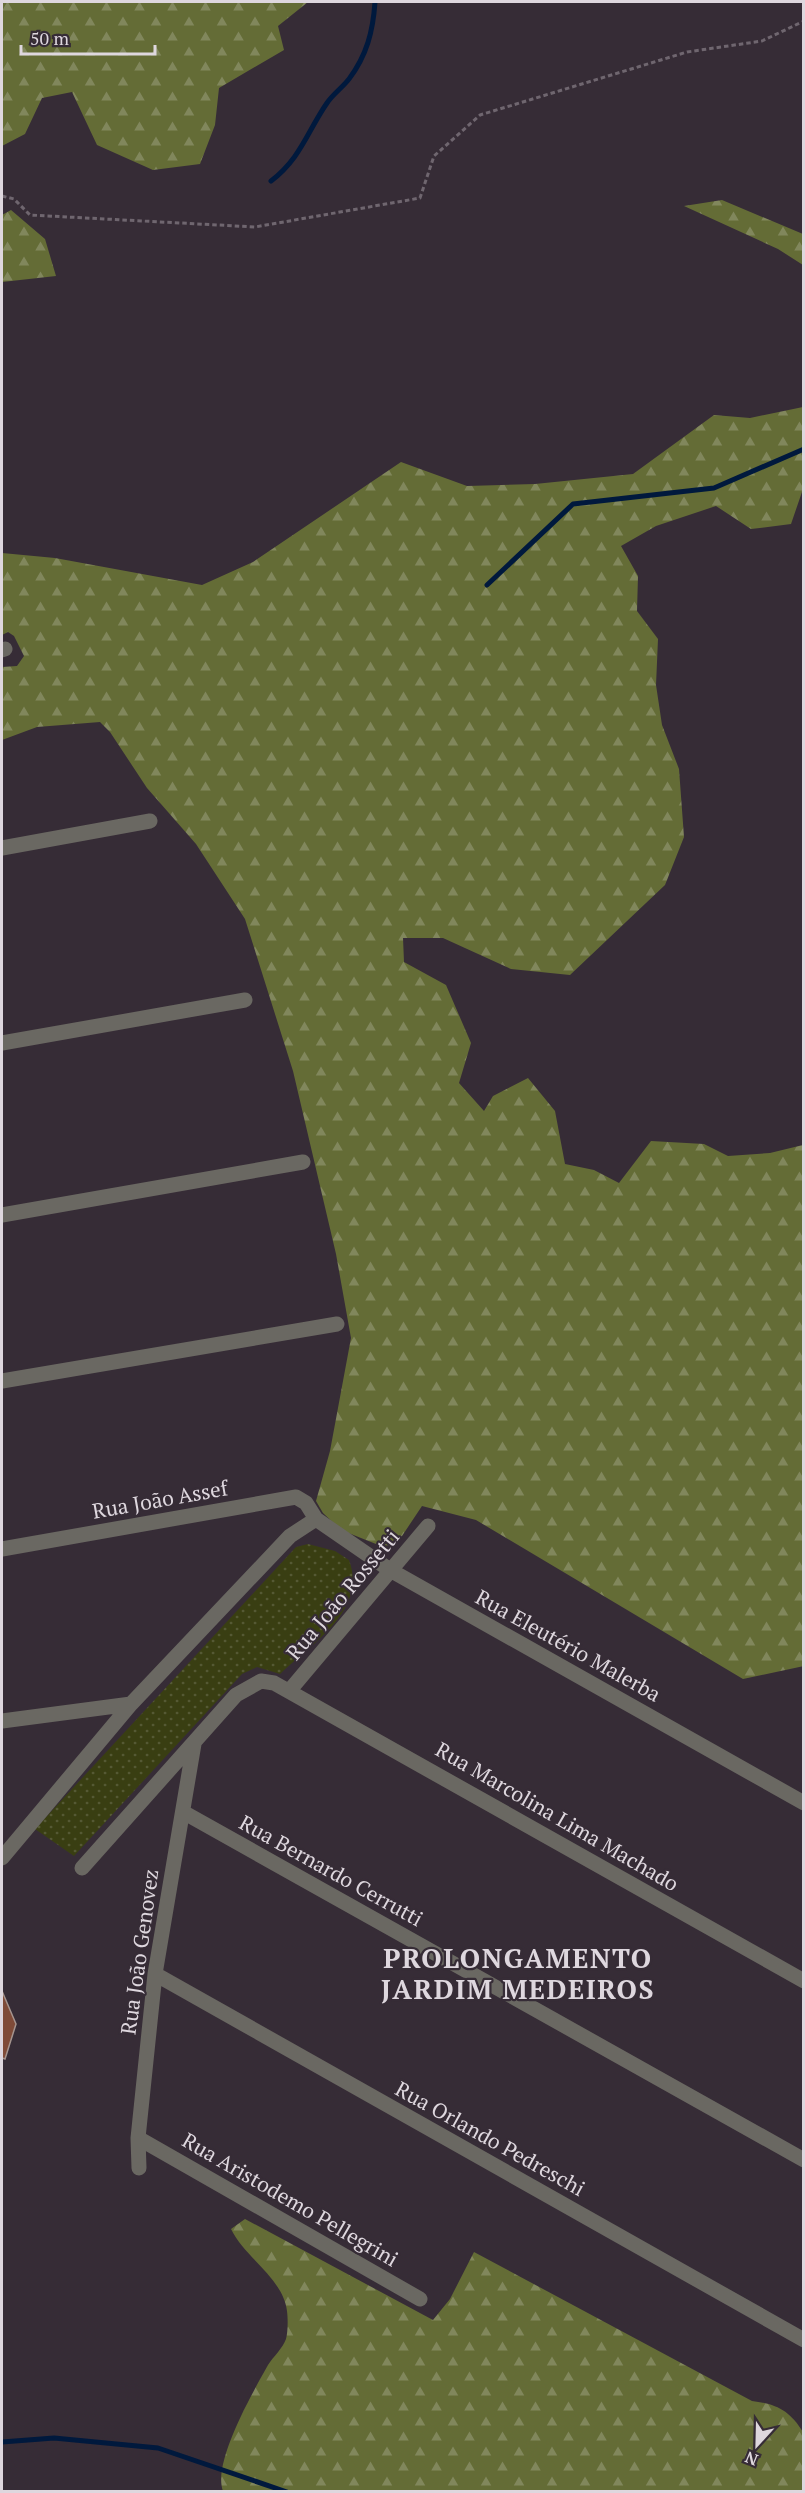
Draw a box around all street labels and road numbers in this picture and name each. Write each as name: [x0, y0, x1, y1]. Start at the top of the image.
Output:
street label: Rua João Assef: [90, 1473, 232, 1525]
street label: Rua João Rossetti: [279, 1523, 405, 1666]
street label: Rua Eleutério Malerba: [471, 1583, 666, 1708]
street label: Rua Marcolina Lima Machado: [431, 1735, 684, 1897]
street label: Rua Bernardo Cerrutti: [235, 1808, 428, 1932]
street label: Rua João Genovez: [114, 1867, 164, 2036]
street label: Rua Orlando Pedreschi: [391, 2074, 590, 2202]
street label: Rua Aristodemo Pellegrini: [177, 2126, 404, 2272]

